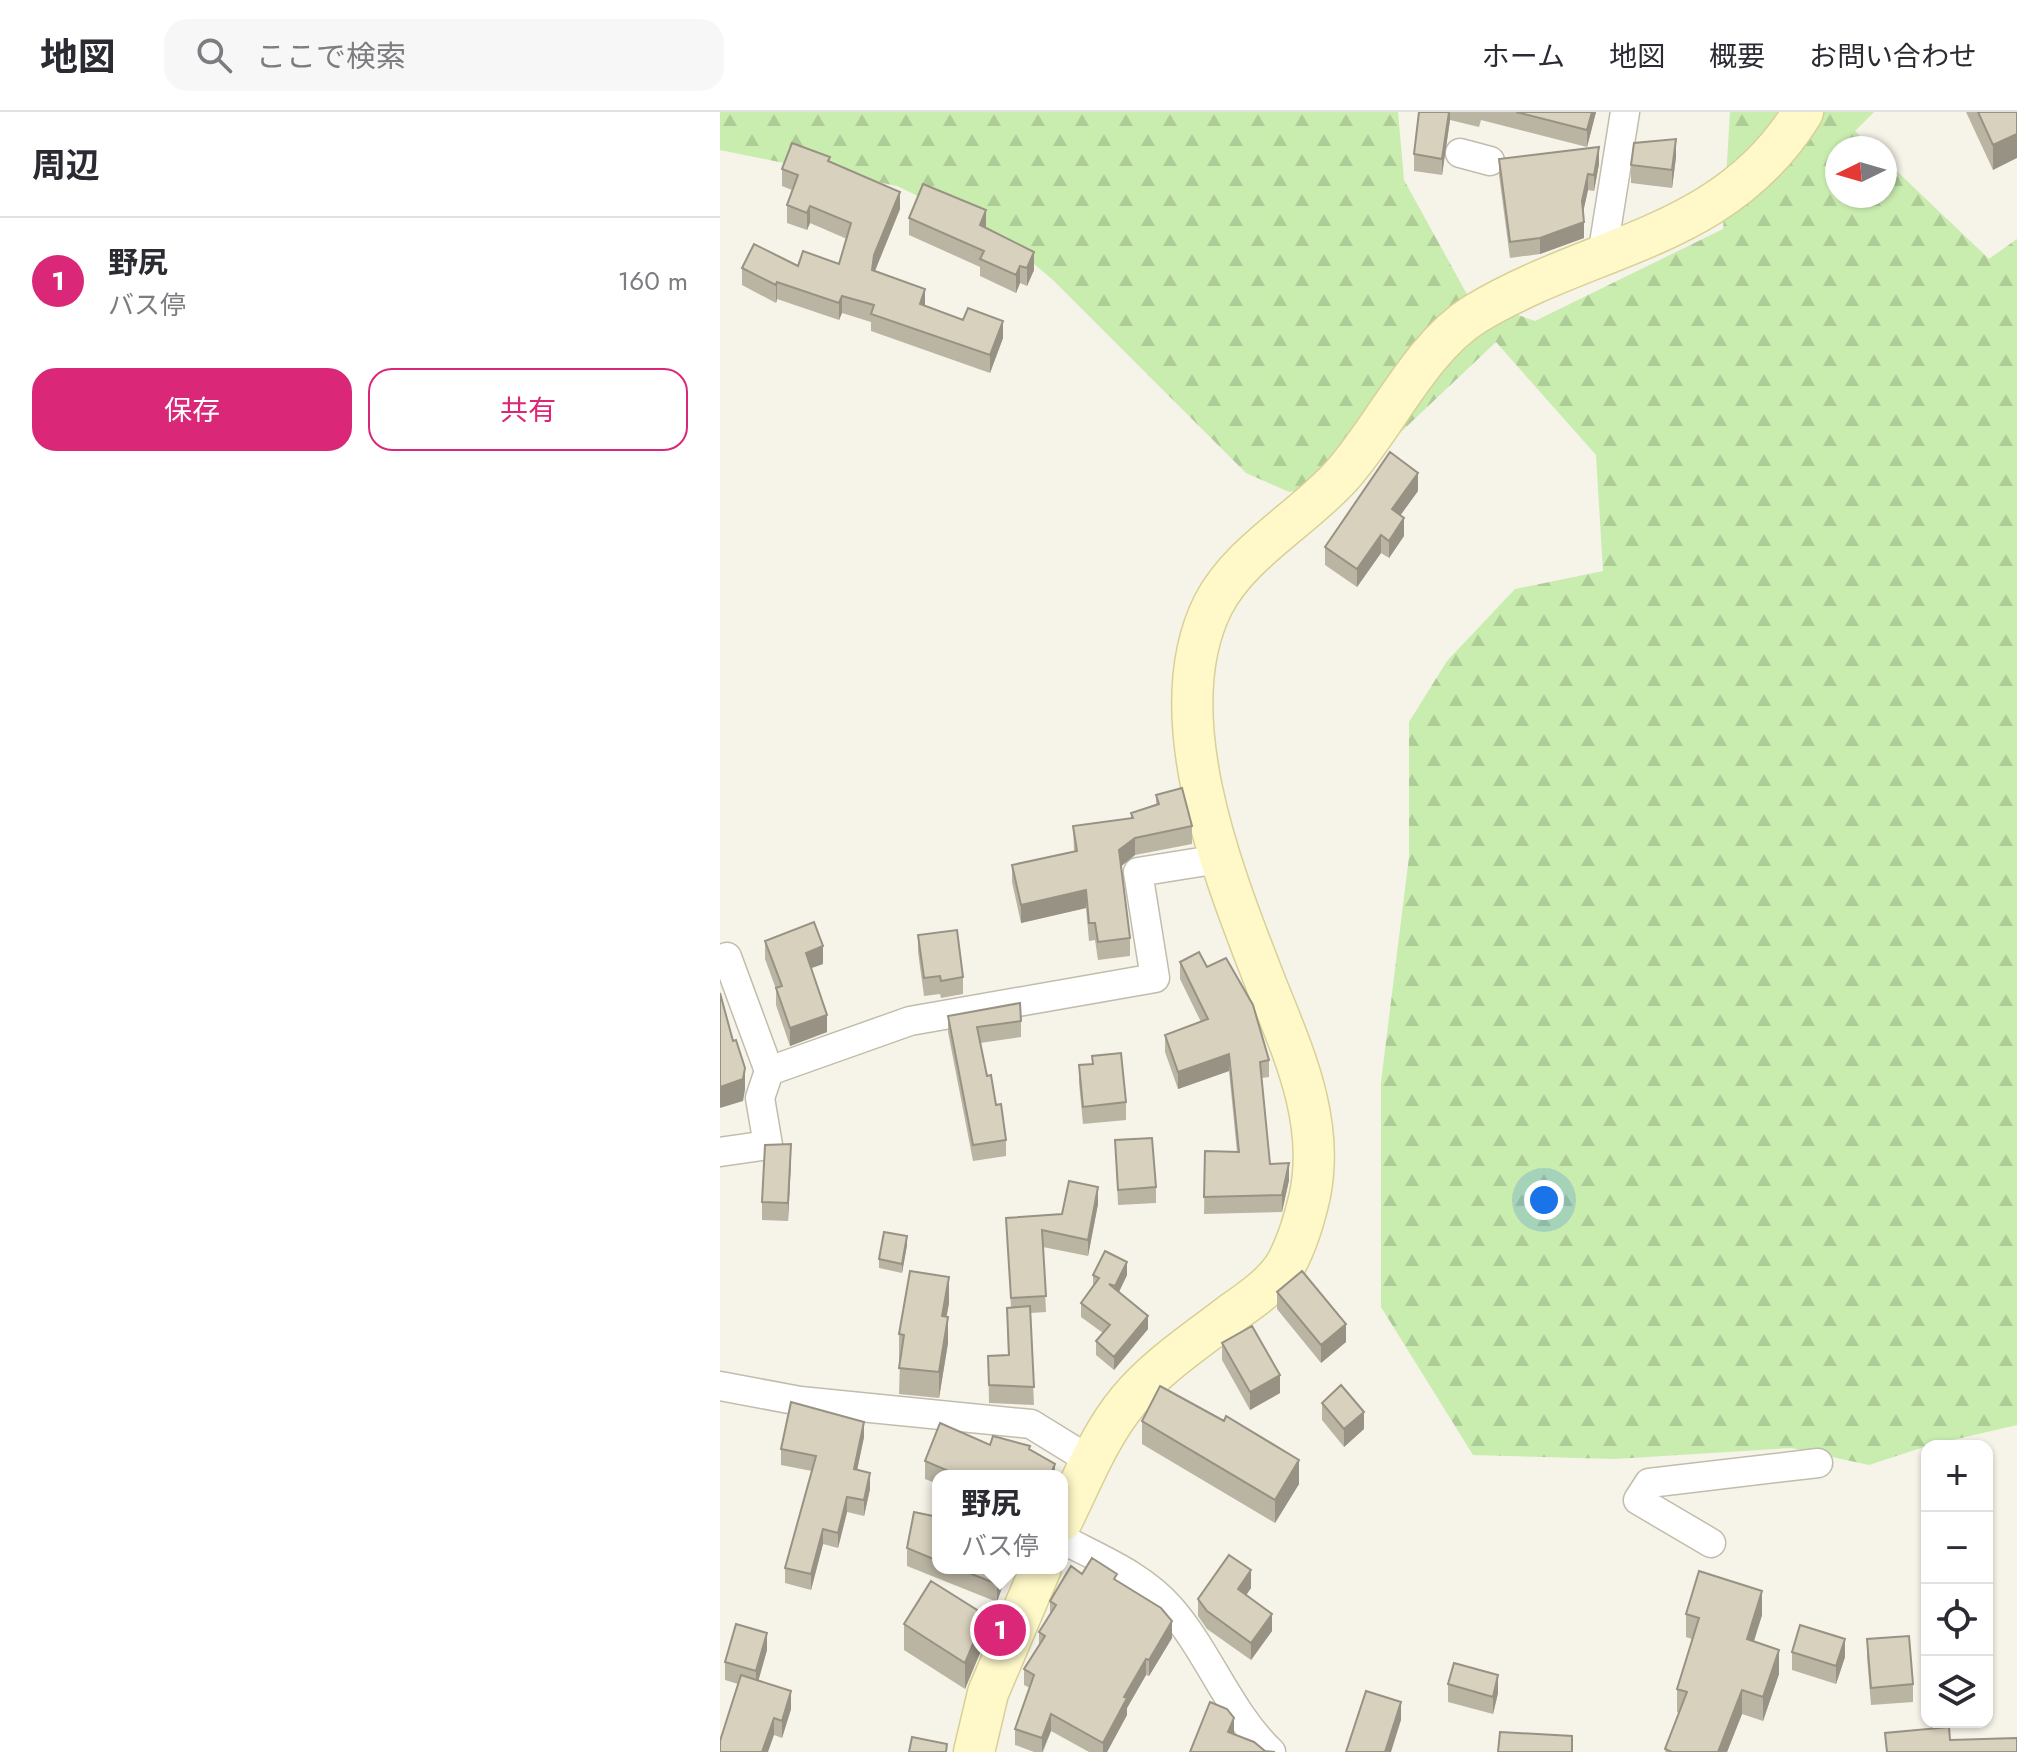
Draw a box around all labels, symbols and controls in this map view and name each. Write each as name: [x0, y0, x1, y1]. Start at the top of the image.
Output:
search box: [164, 19, 724, 91]
text: 地図: [40, 29, 116, 84]
icon: search: [192, 33, 236, 77]
text: ここで検索: [256, 35, 406, 78]
text: ホーム: [1482, 36, 1565, 77]
text: 地図: [1609, 36, 1665, 77]
text: 概要: [1709, 36, 1765, 77]
text: お問い合わせ: [1809, 36, 1977, 77]
north arrow: [1825, 136, 1897, 208]
text: 周辺: [32, 141, 100, 190]
text: 野尻: [108, 241, 168, 284]
text: 1: [51, 262, 65, 300]
text: 160 m: [618, 262, 688, 300]
text: バス停: [108, 286, 186, 324]
button: 保存: [32, 368, 352, 451]
button: 共有: [368, 368, 688, 451]
your location: [1524, 1180, 1564, 1220]
map controls: [1921, 1440, 1993, 1728]
button: +: [1921, 1440, 1993, 1512]
popup: [932, 1470, 1068, 1574]
text: 野尻: [961, 1482, 1021, 1525]
button: −: [1921, 1512, 1993, 1584]
text: バス停: [961, 1527, 1039, 1565]
button: locate: [1921, 1584, 1993, 1656]
pin: 1: [974, 1600, 1026, 1660]
button: layers: [1921, 1656, 1993, 1728]

